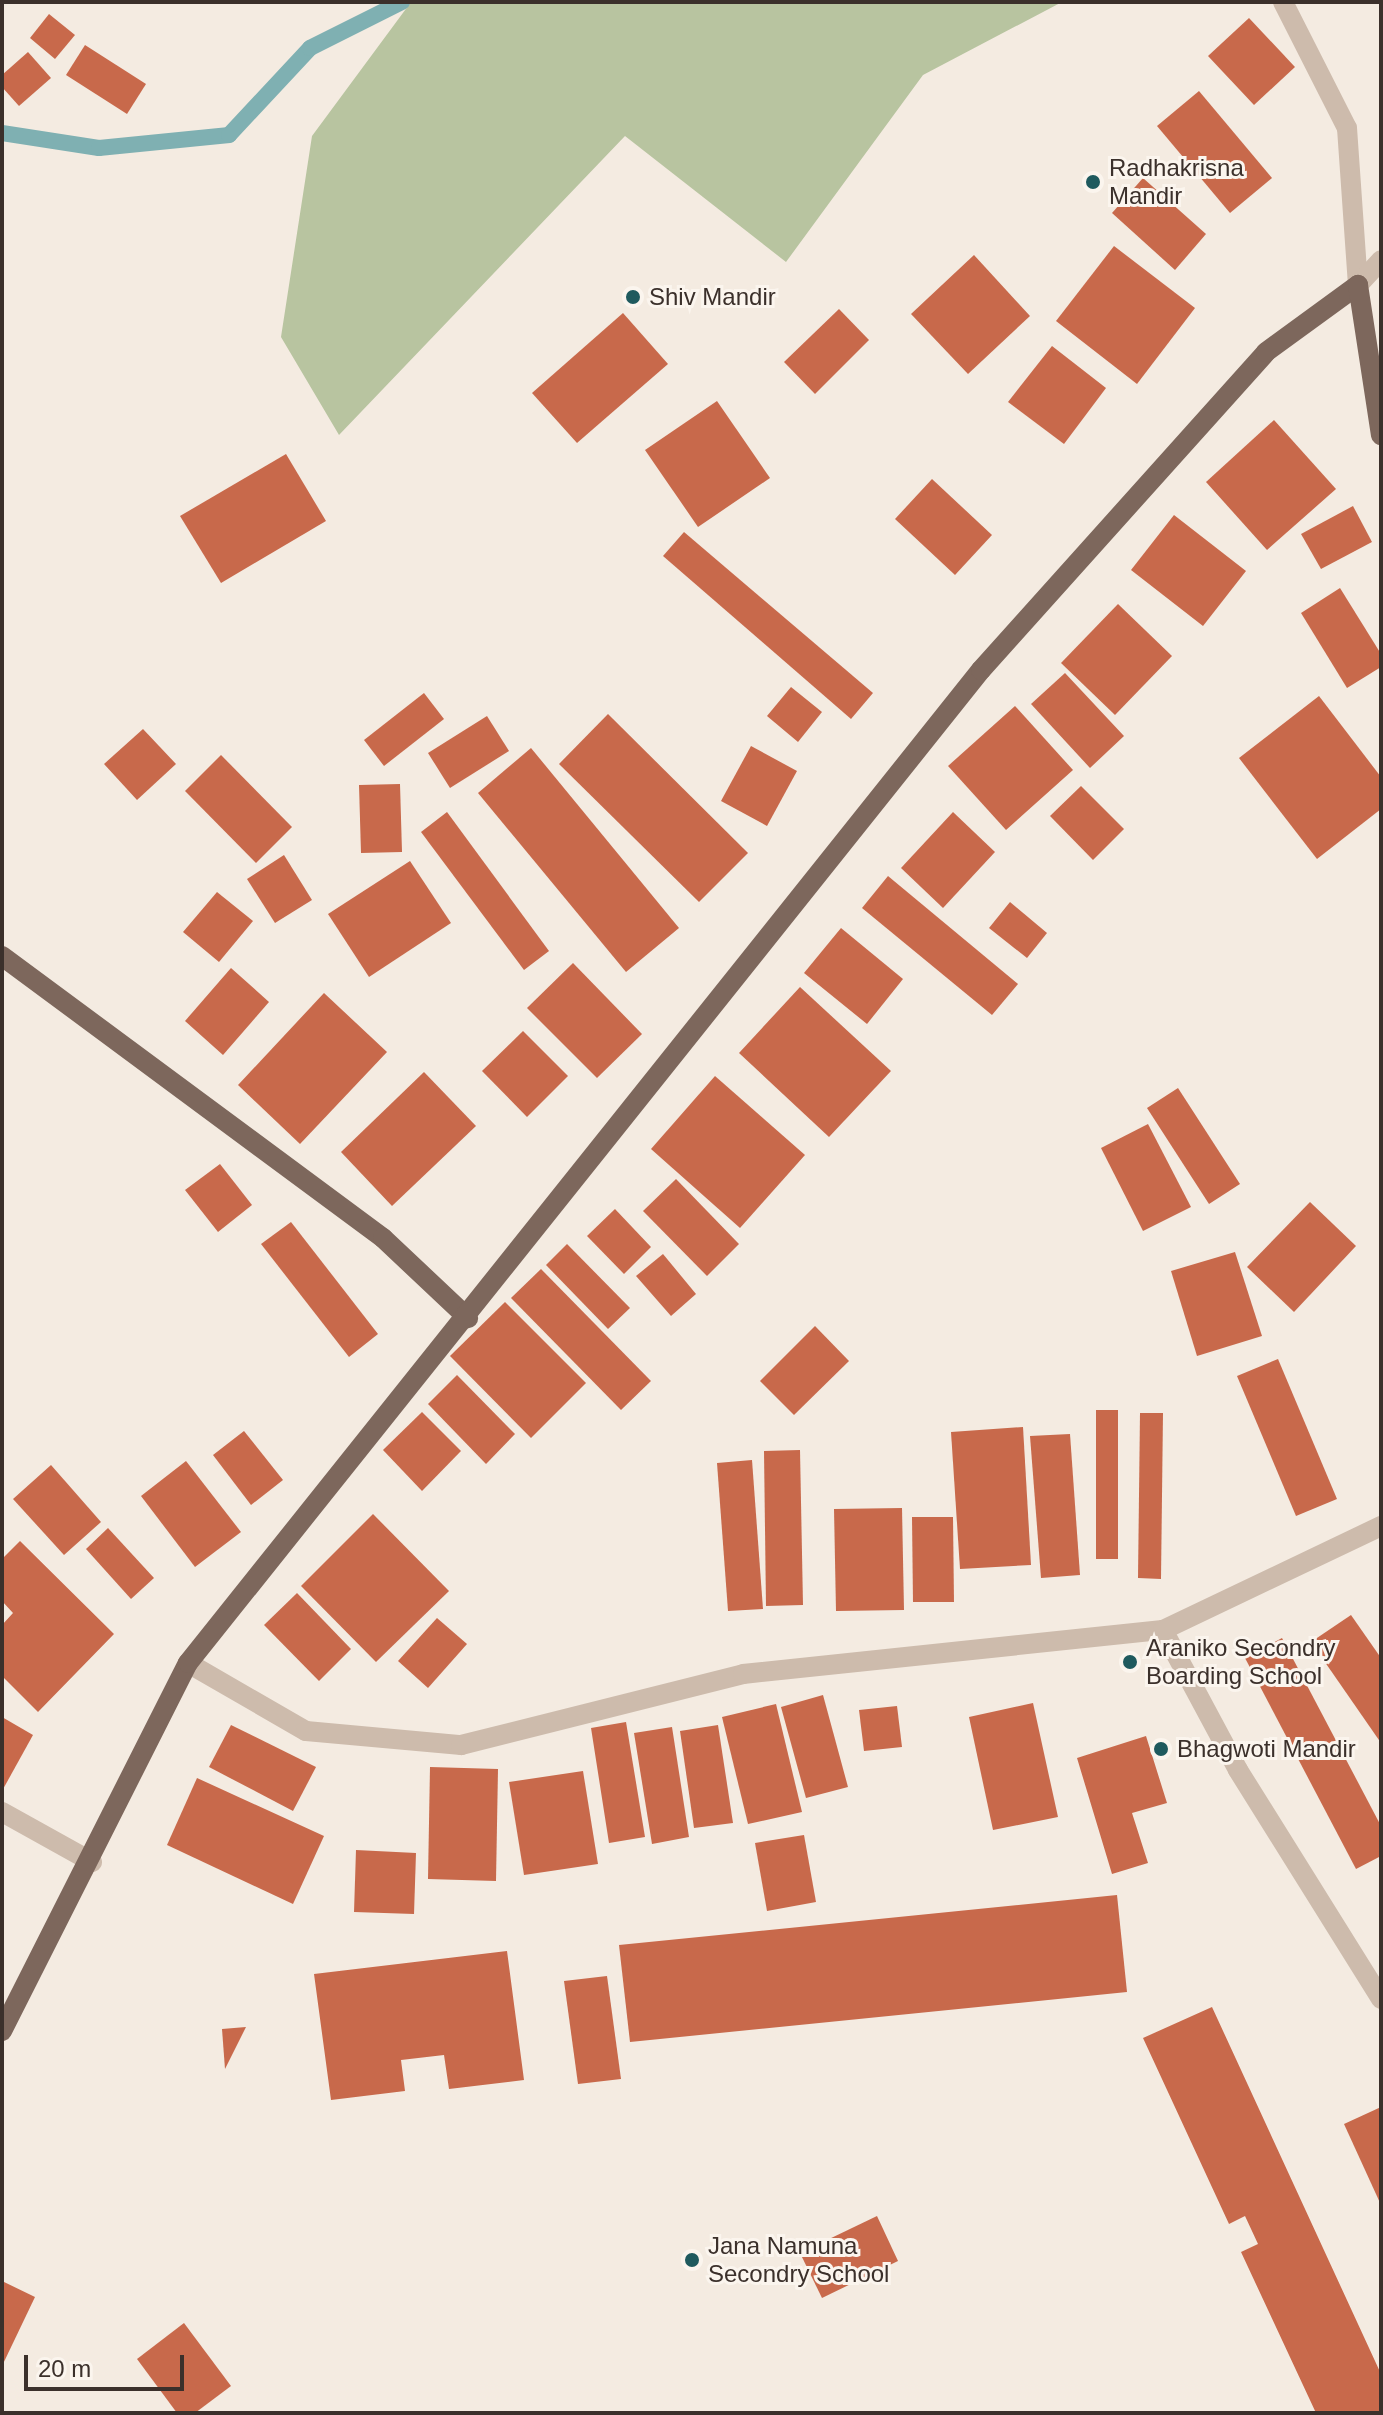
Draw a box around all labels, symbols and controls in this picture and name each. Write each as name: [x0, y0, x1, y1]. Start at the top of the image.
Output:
place label: Radhakrisna Mandir: [1109, 154, 1244, 210]
marker: Radhakrisna Mandir: [1084, 173, 1102, 191]
place label: Shiv Mandir: [649, 283, 776, 311]
marker: Shiv Mandir: [624, 288, 642, 306]
place label: Araniko Secondry Boarding School: [1146, 1634, 1335, 1690]
marker: Araniko Secondry Boarding School: [1121, 1653, 1139, 1671]
place label: Bhagwoti Mandir: [1177, 1735, 1356, 1763]
marker: Bhagwoti Mandir: [1152, 1740, 1170, 1758]
place label: Jana Namuna Secondry School: [708, 2232, 889, 2288]
marker: Jana Namuna Secondry School: [683, 2251, 701, 2269]
scale bar: [28, 2339, 188, 2389]
text: 20 m: [38, 2355, 91, 2382]

